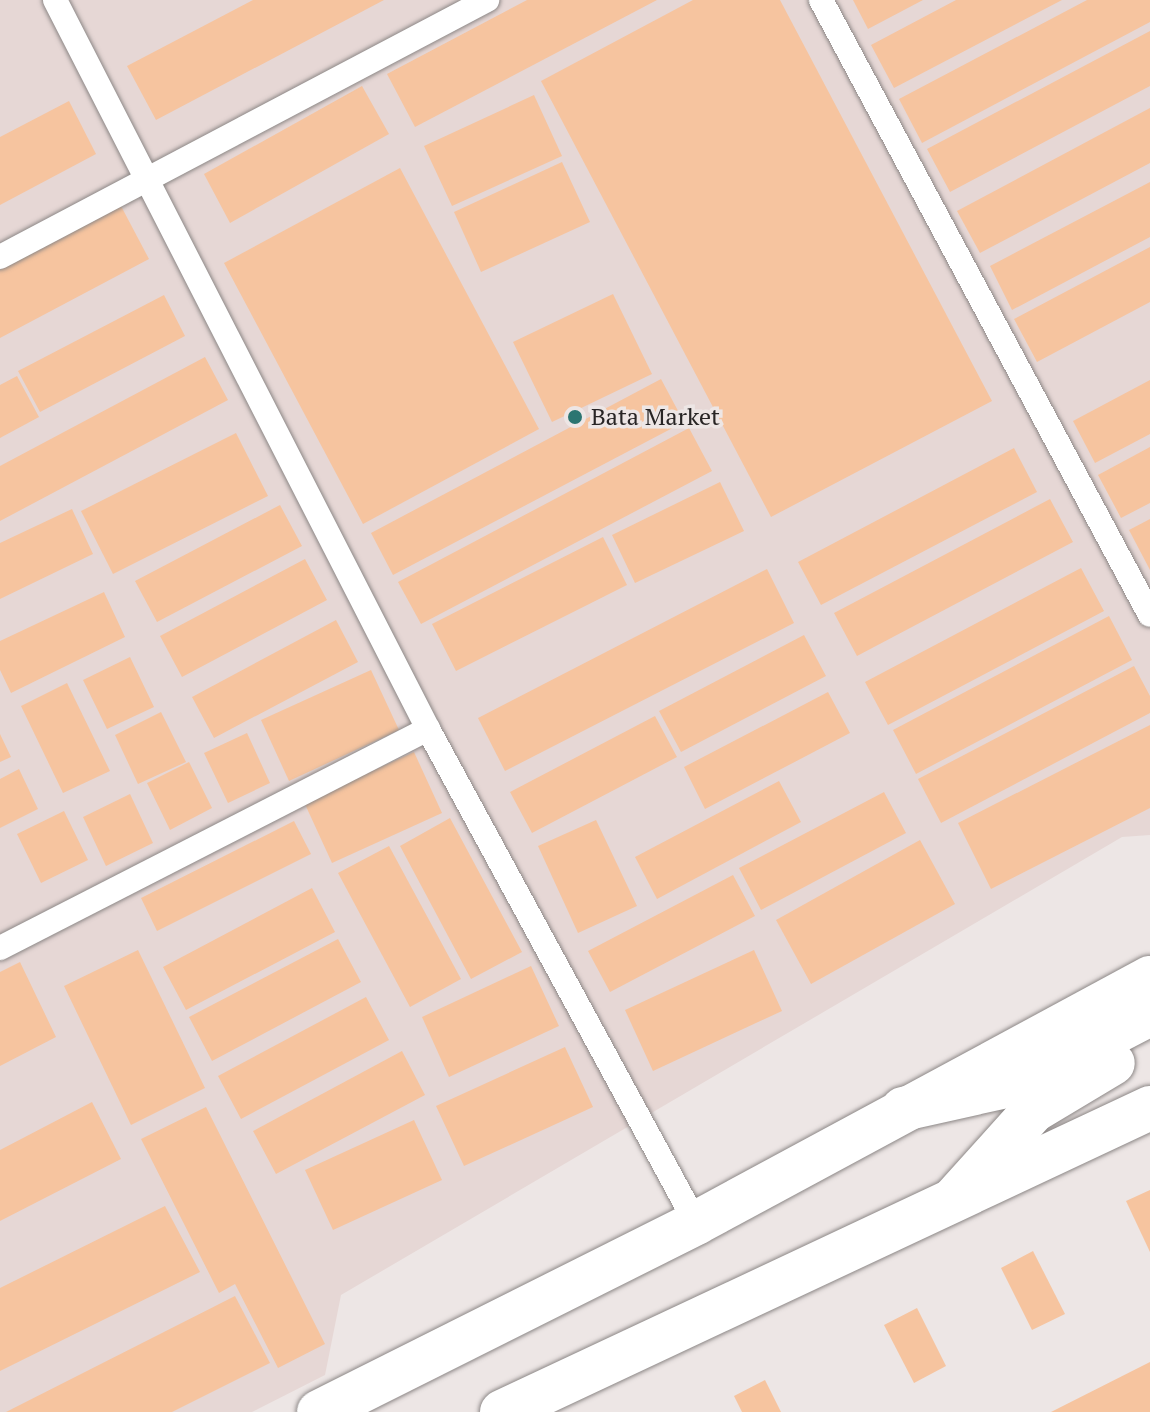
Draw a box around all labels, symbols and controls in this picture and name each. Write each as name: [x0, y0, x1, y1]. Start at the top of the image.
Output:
place label: Bata Market: [591, 403, 720, 431]
marker: Bata Market: [566, 408, 584, 426]

